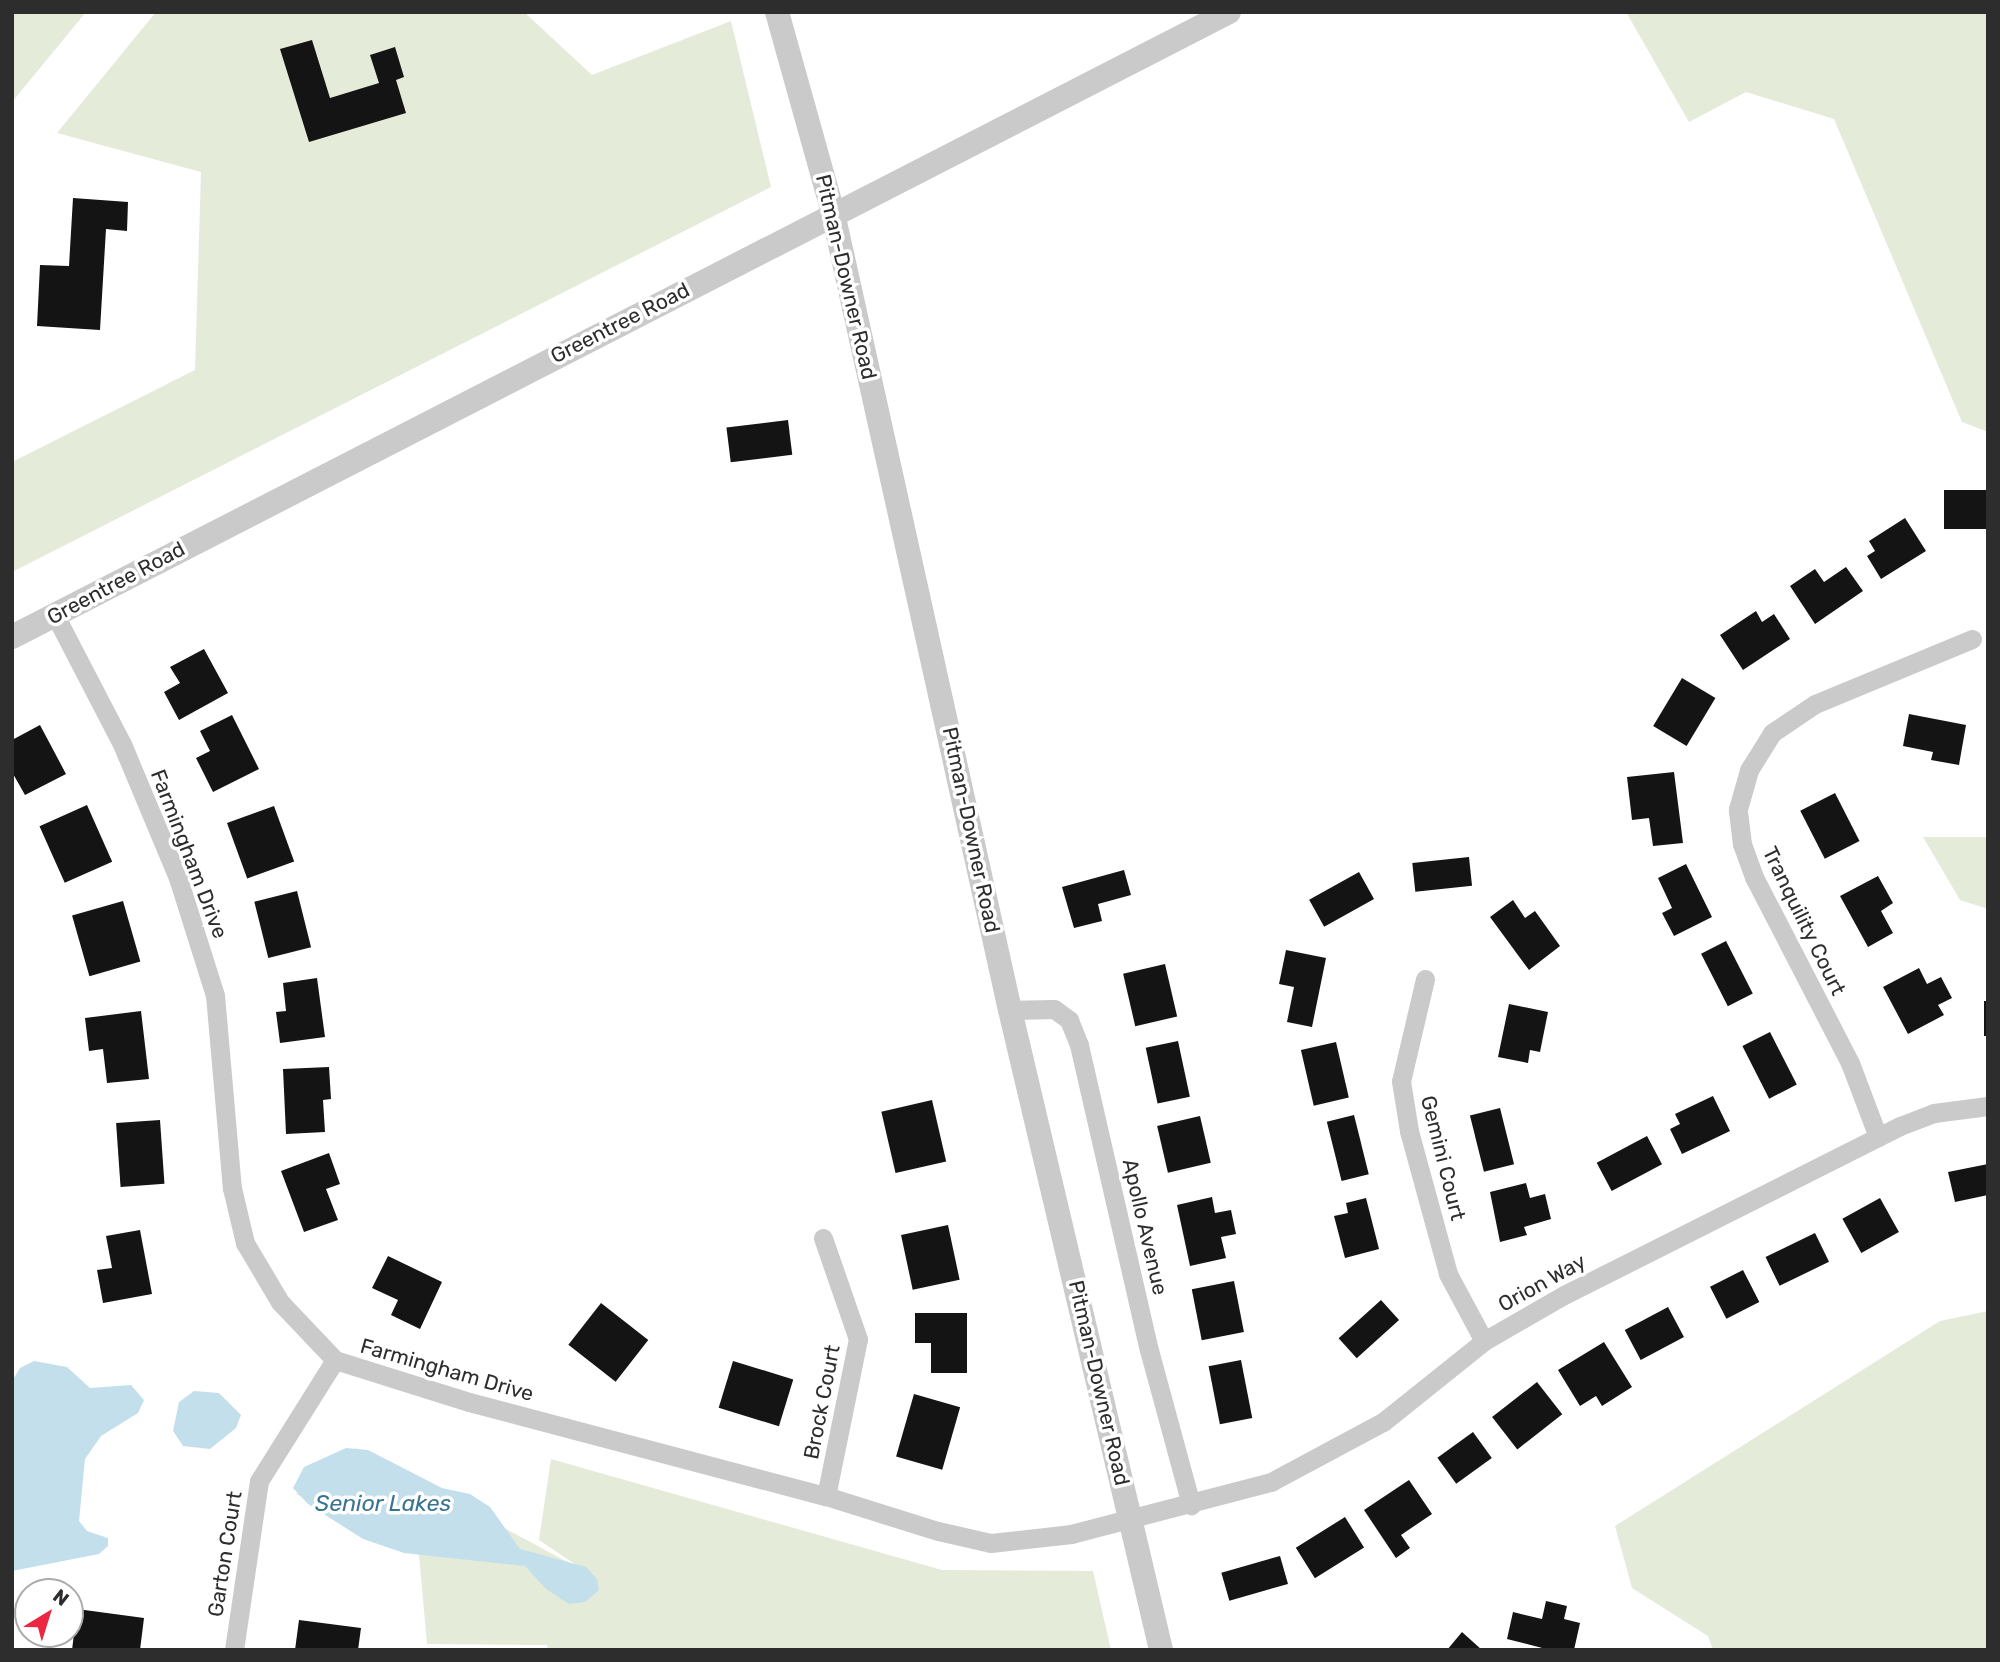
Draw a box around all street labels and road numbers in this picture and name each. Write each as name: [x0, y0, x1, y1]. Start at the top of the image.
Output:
street label: Pitman-Downer Road: [810, 172, 882, 382]
street label: Greentree Road: [546, 277, 694, 369]
street label: Greentree Road: [43, 536, 189, 630]
street label: Pitman-Downer Road: [937, 725, 1005, 935]
street label: Farmingham Drive: [145, 766, 233, 942]
street label: Tranquility Court: [1757, 842, 1851, 1000]
street label: Gemini Court: [1415, 1093, 1471, 1223]
street label: Apollo Avenue: [1117, 1156, 1173, 1298]
street label: Orion Way: [1494, 1249, 1590, 1317]
street label: Pitman-Downer Road: [1063, 1278, 1135, 1488]
street label: Farmingham Drive: [358, 1333, 536, 1407]
street label: Brock Court: [799, 1343, 845, 1461]
street label: Garton Court: [203, 1489, 247, 1619]

